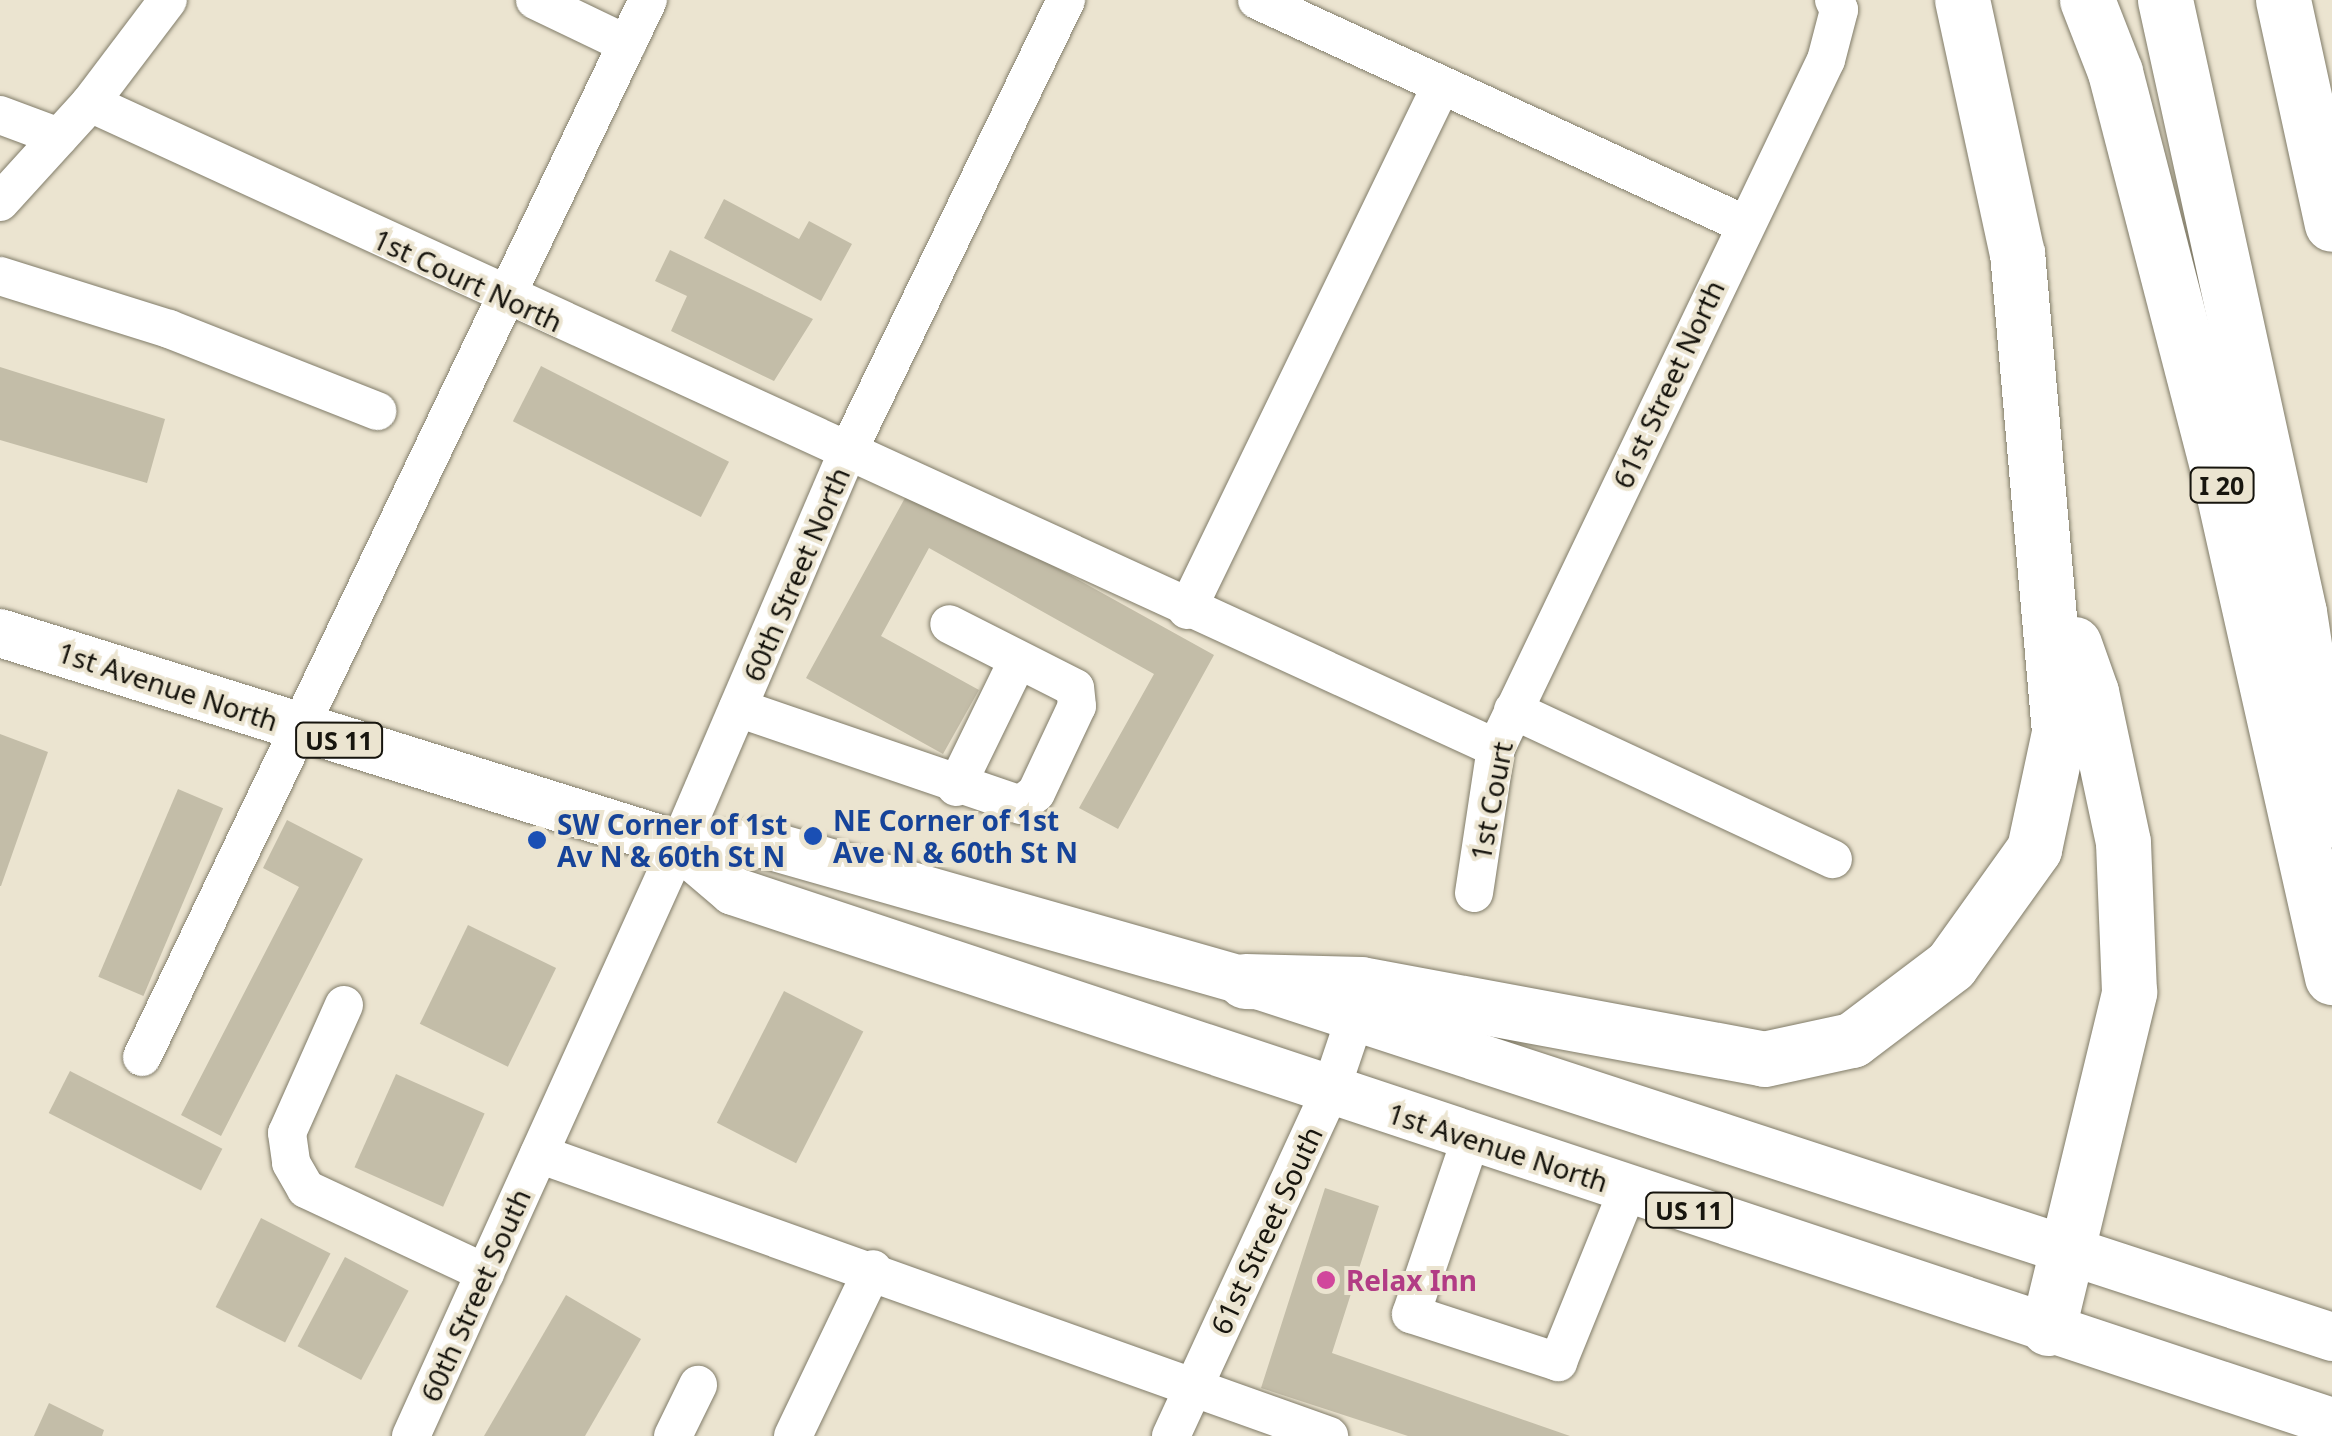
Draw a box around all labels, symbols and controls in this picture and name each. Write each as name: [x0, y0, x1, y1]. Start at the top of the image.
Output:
street label: 1st Court North: [368, 221, 568, 339]
street label: 61st Street North: [1605, 275, 1731, 493]
street label: 60th Street North: [736, 462, 856, 686]
road number: I 20: [2190, 465, 2254, 505]
street label: 1st Avenue North: [54, 635, 282, 737]
road number: US 11: [294, 720, 384, 760]
street label: 1st Court: [1463, 739, 1519, 863]
place label: NE Corner of 1st Ave N & 60th St N: [833, 803, 1078, 869]
place label: SW Corner of 1st Av N & 60th St N: [557, 807, 787, 873]
marker: NE Corner of 1st Ave N & 60th St N: [802, 825, 824, 847]
marker: SW Corner of 1st Av N & 60th St N: [526, 829, 548, 851]
street label: 1st Avenue North: [1384, 1096, 1612, 1198]
street label: 61st Street South: [1203, 1121, 1329, 1339]
street label: 60th Street South: [413, 1183, 537, 1407]
road number: US 11: [1644, 1190, 1734, 1230]
place label: Relax Inn: [1346, 1263, 1477, 1297]
marker: Relax Inn: [1315, 1269, 1337, 1291]

